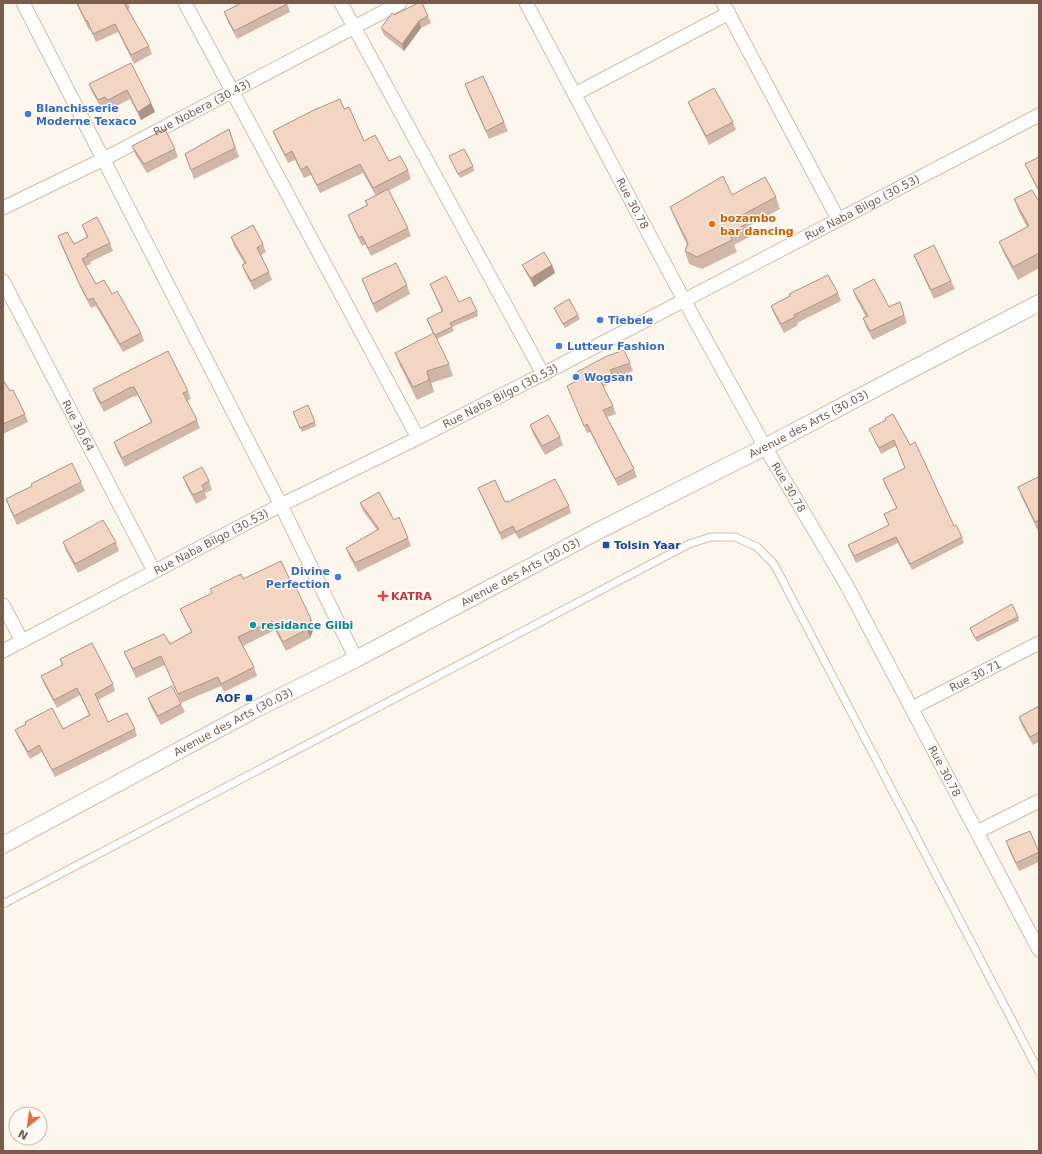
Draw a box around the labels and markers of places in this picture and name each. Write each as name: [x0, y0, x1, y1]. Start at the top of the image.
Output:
place label: Blanchisserie Moderne Texaco: [36, 102, 137, 128]
marker: Blanchisserie Moderne Texaco: [23, 109, 33, 119]
place label: bozambo bar dancing: [720, 212, 794, 238]
marker: bozambo bar dancing: [707, 219, 717, 229]
place label: Tiebele: [608, 314, 653, 327]
marker: Tiebele: [595, 315, 605, 325]
place label: Lutteur Fashion: [567, 340, 665, 353]
marker: Lutteur Fashion: [554, 341, 564, 351]
place label: Wogsan: [584, 371, 633, 384]
marker: Wogsan: [571, 372, 581, 382]
place label: Tolsin Yaar: [614, 539, 681, 552]
marker: Tolsin Yaar: [601, 540, 611, 550]
place label: Divine Perfection: [266, 565, 330, 591]
marker: Divine Perfection: [333, 572, 343, 582]
place label: KATRA: [391, 590, 432, 603]
marker: KATRA: [378, 591, 388, 601]
place label: residance Gilbi: [261, 619, 353, 632]
marker: residance Gilbi: [248, 620, 258, 630]
place label: AOF: [216, 692, 241, 705]
marker: AOF: [244, 693, 254, 703]

